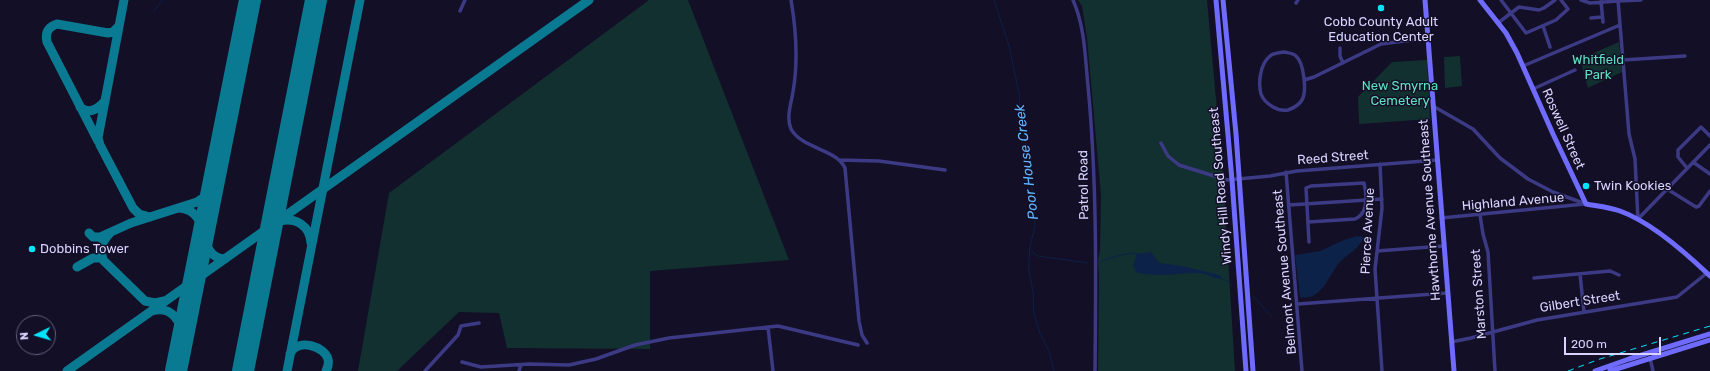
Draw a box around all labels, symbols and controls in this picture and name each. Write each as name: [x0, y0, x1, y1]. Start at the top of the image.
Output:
marker: Cobb County Adult Education Center: [1376, 3, 1386, 13]
place label: Cobb County Adult Education Center: [1324, 14, 1438, 45]
park label: Whitfield Park: [1572, 52, 1624, 83]
park label: New Smyrna Cemetery: [1362, 78, 1438, 109]
street label: Roswell Street: [1538, 86, 1588, 172]
water label: Poor House Creek: [1012, 103, 1042, 221]
street label: Windy Hill Road Southeast: [1206, 107, 1236, 265]
street label: Hawthorne Avenue Southeast: [1416, 119, 1444, 301]
street label: Reed Street: [1297, 148, 1369, 168]
street label: Patrol Road: [1076, 150, 1092, 220]
place label: Twin Kookies: [1594, 178, 1671, 194]
marker: Twin Kookies: [1581, 181, 1591, 191]
street label: Pierce Avenue: [1358, 187, 1378, 275]
street label: Belmont Avenue Southeast: [1270, 189, 1300, 355]
street label: Highland Avenue: [1461, 190, 1565, 214]
place label: Dobbins Tower: [40, 241, 129, 257]
marker: Dobbins Tower: [27, 244, 37, 254]
street label: Marston Street: [1468, 248, 1490, 340]
street label: Gilbert Street: [1539, 288, 1621, 316]
north arrow: [16, 315, 56, 355]
scale bar: [1566, 329, 1663, 355]
text: N: [18, 331, 31, 341]
text: 200 m: [1571, 337, 1607, 351]

